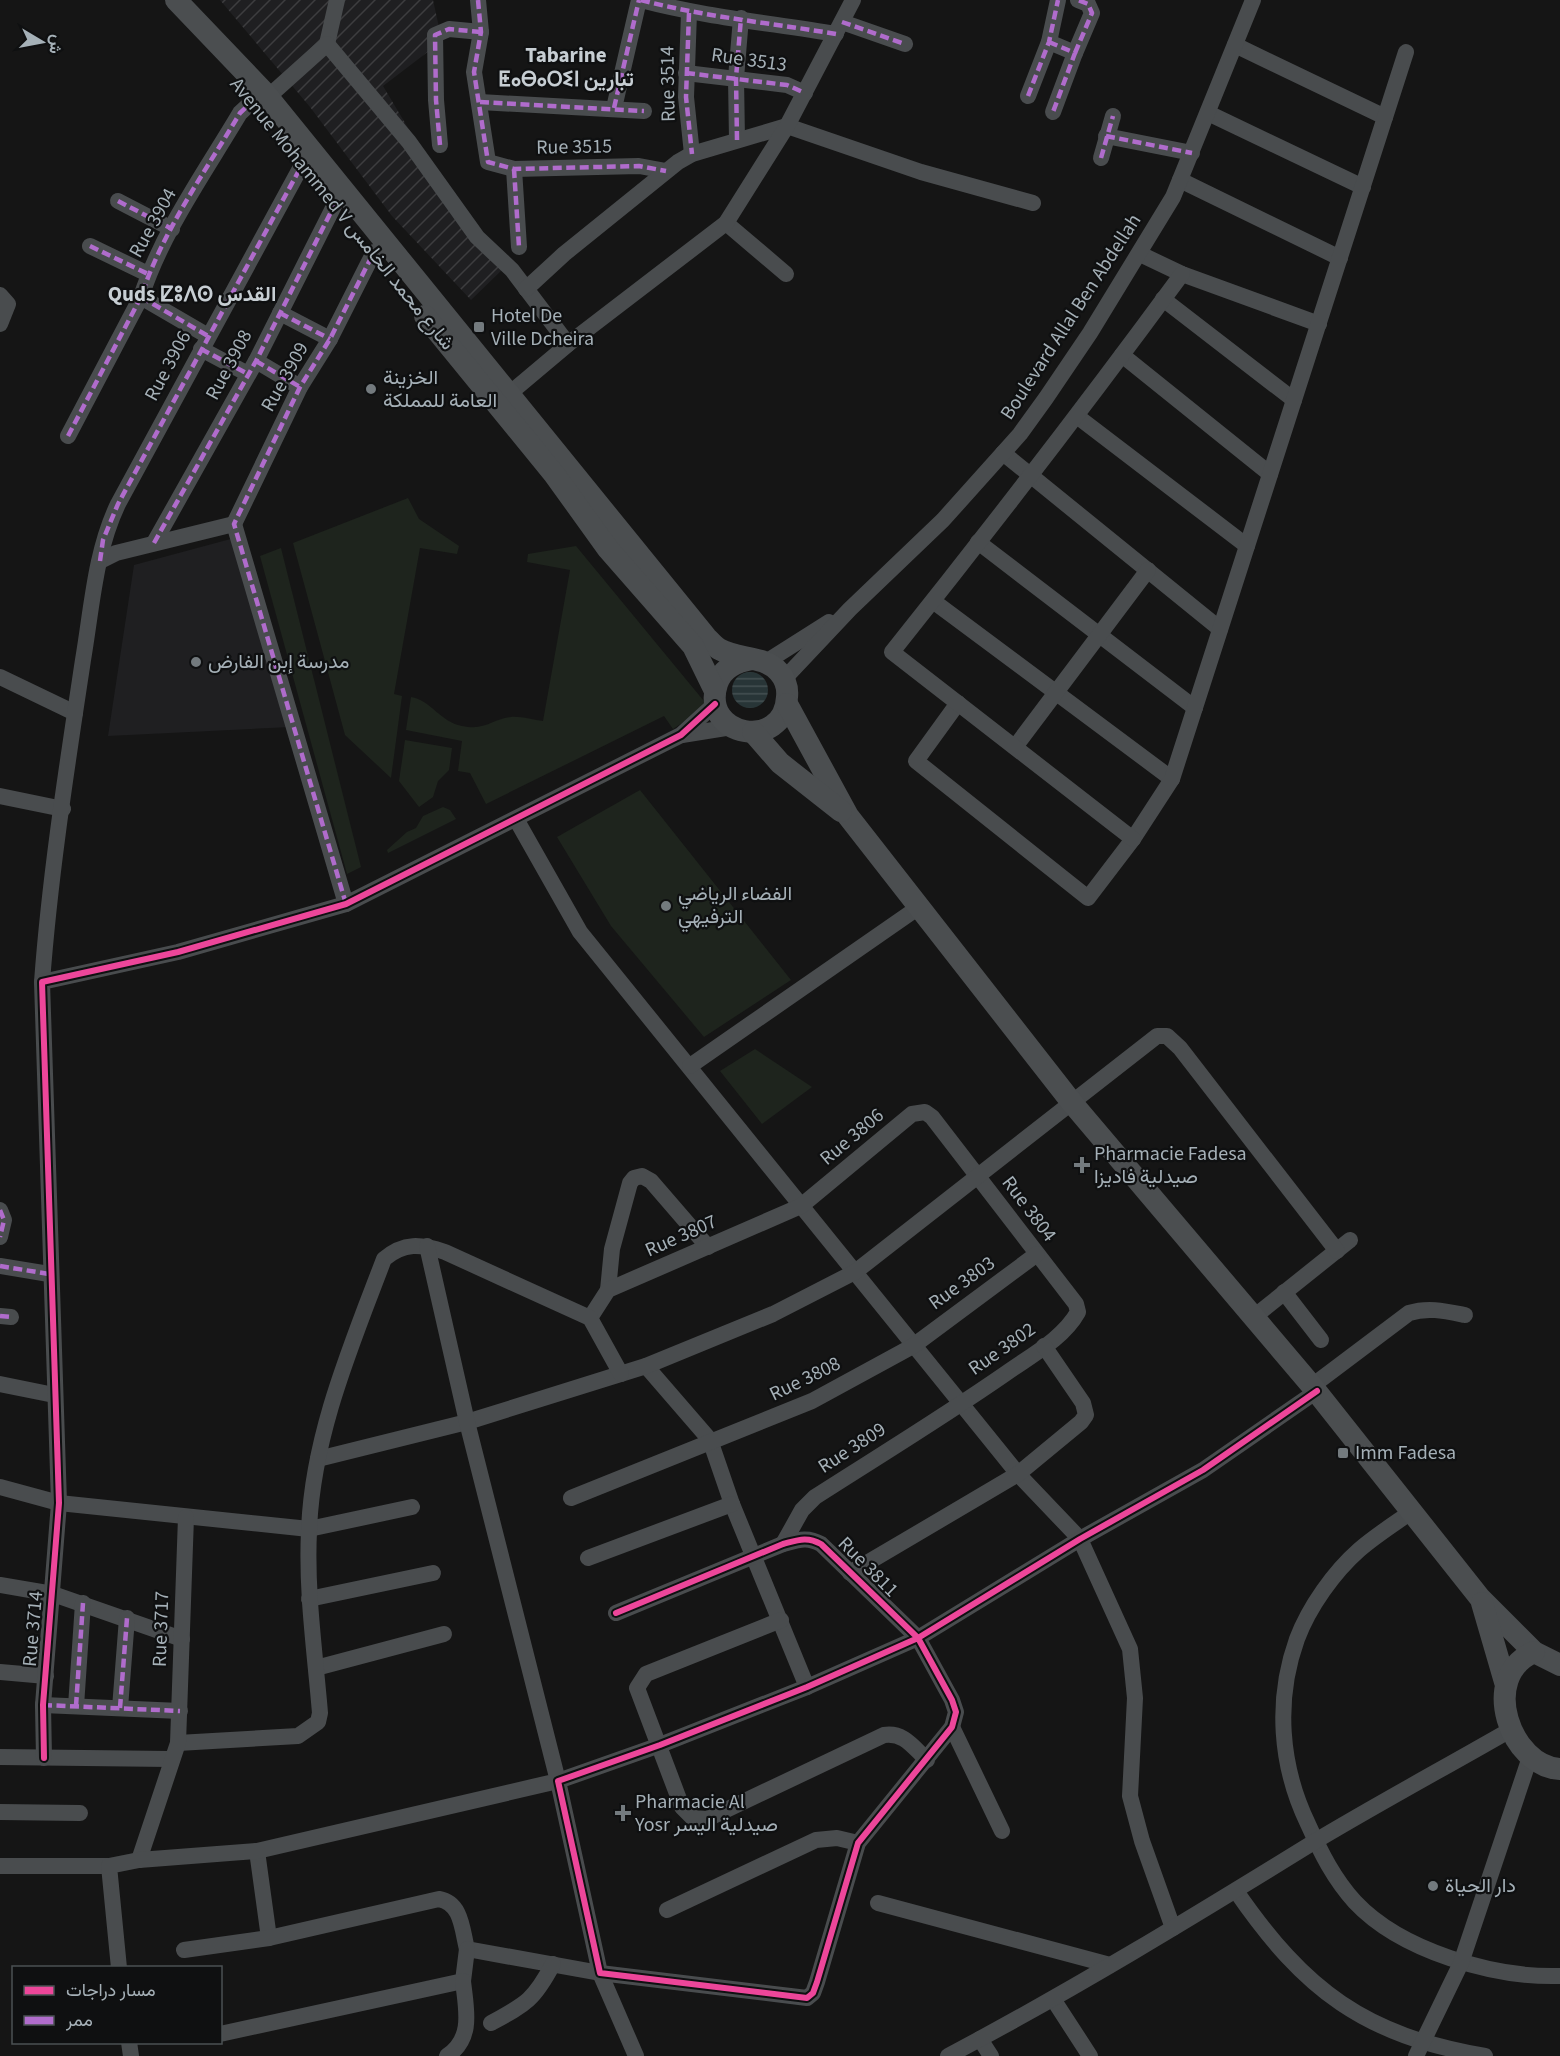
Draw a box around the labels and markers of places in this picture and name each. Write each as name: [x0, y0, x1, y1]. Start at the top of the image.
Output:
place label: Hotel De Ville Dcheira: [491, 302, 594, 353]
marker: Hotel De Ville Dcheira: [472, 320, 486, 334]
place label: الخزينة العامة للمملكة: [383, 364, 497, 415]
marker: الخزينة العامة للمملكة: [364, 382, 378, 396]
place label: مدرسة إبن الفارض: [208, 648, 350, 676]
marker: مدرسة إبن الفارض: [189, 655, 203, 669]
place label: الفضاء الرياضي الترفيهي: [678, 880, 792, 933]
marker: الفضاء الرياضي الترفيهي: [659, 899, 673, 913]
place label: Pharmacie Fadesa صيدلية فاديزا: [1094, 1140, 1247, 1191]
marker: Pharmacie Fadesa صيدلية فاديزا: [1075, 1158, 1089, 1172]
place label: Imm Fadesa: [1355, 1439, 1456, 1467]
marker: Imm Fadesa: [1336, 1446, 1350, 1460]
place label: Pharmacie Al Yosr صيدلية اليسر: [634, 1788, 778, 1839]
marker: Pharmacie Al Yosr صيدلية اليسر: [616, 1806, 630, 1820]
place label: دار الحياة: [1445, 1872, 1516, 1900]
marker: دار الحياة: [1426, 1879, 1440, 1893]

